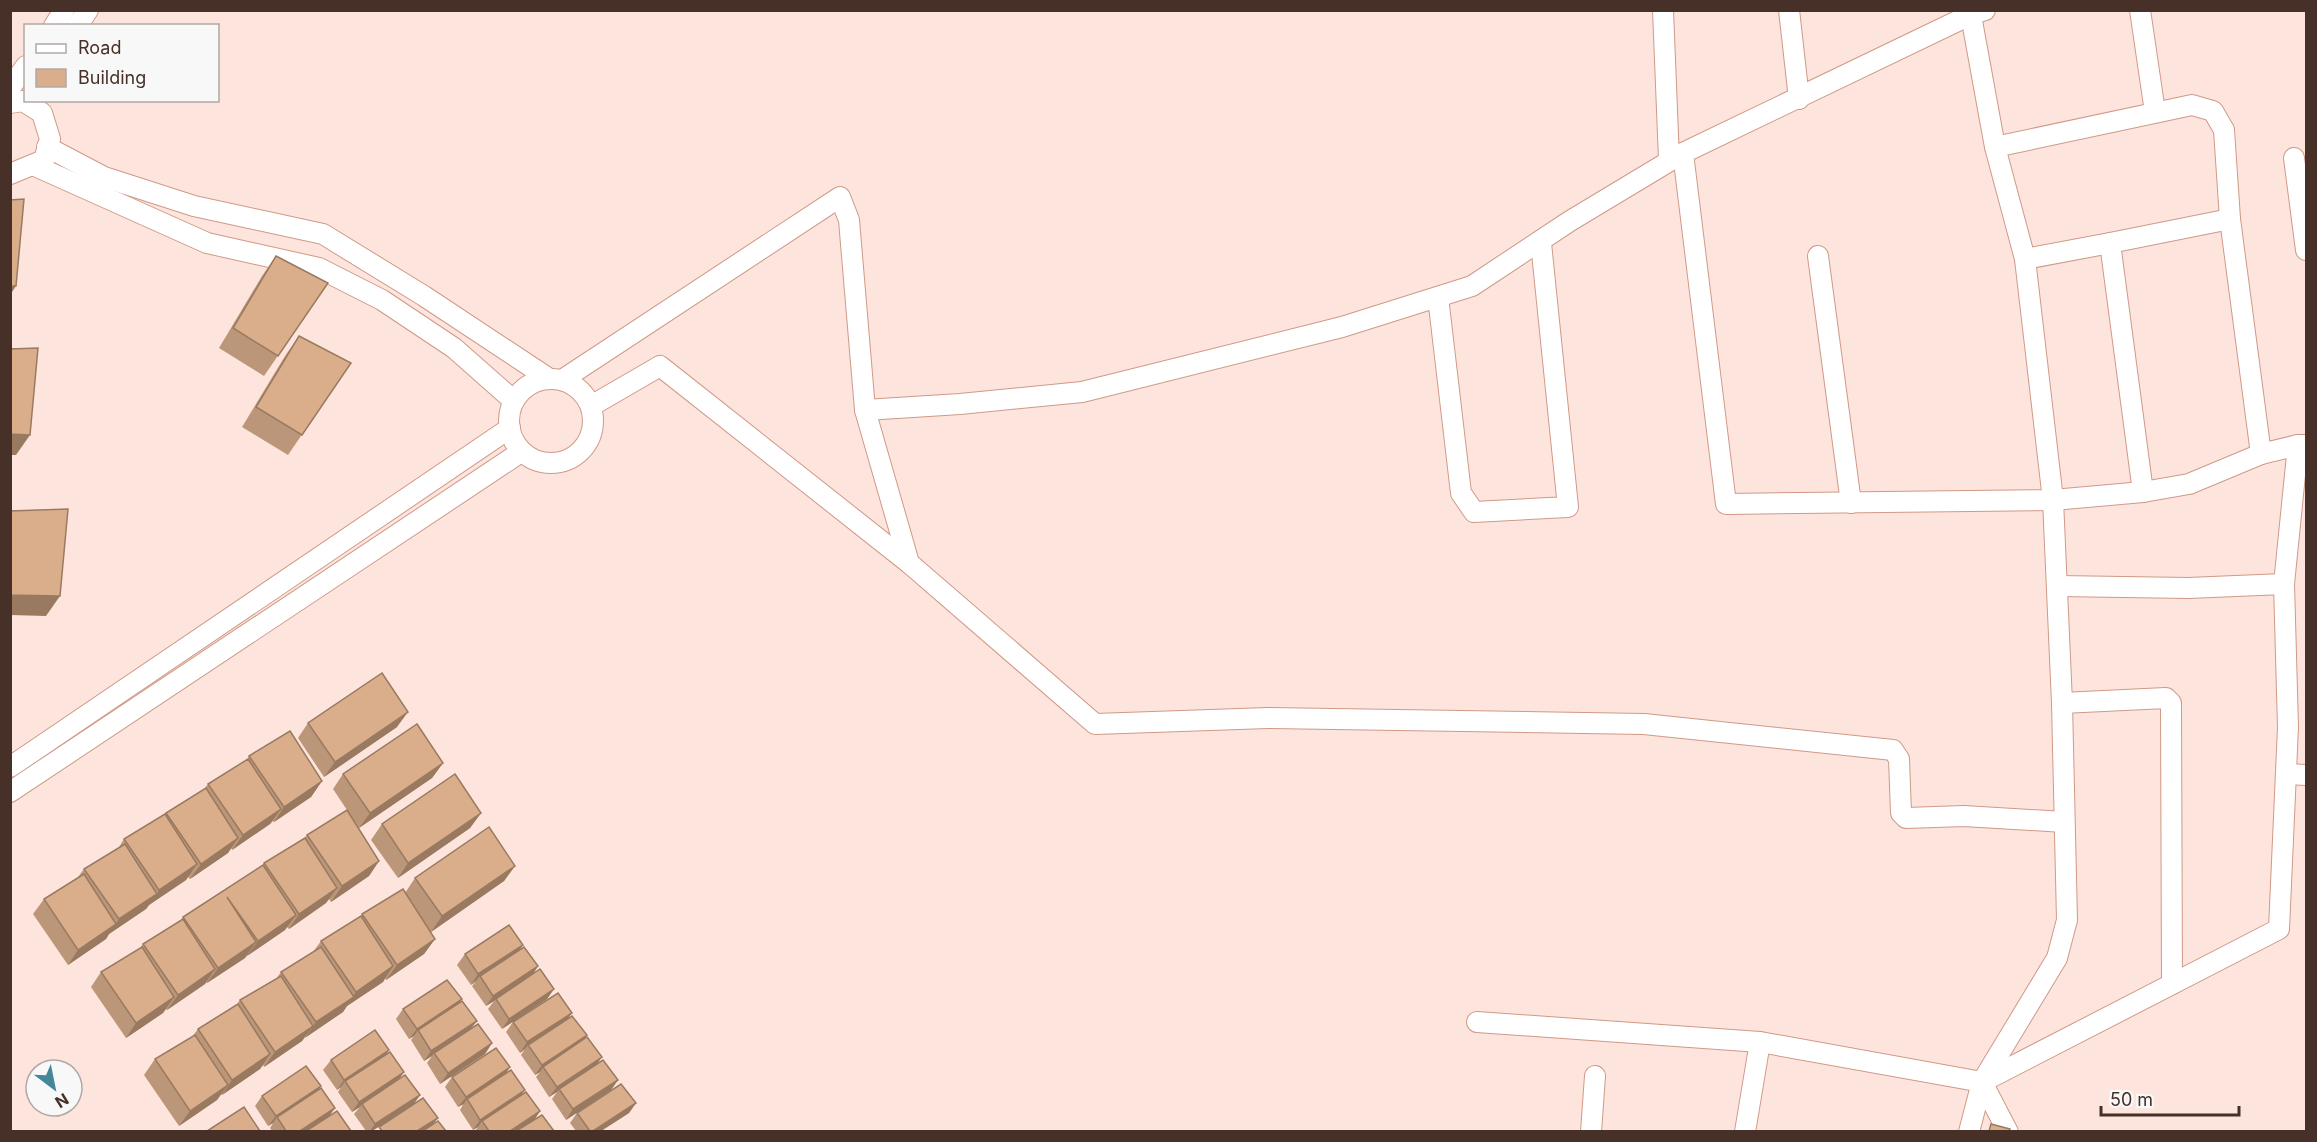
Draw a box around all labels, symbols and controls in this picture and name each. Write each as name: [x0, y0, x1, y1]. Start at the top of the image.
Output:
legend: [24, 24, 219, 102]
text: Road: [78, 37, 121, 58]
text: Building: [78, 67, 146, 88]
north arrow: [24, 1058, 84, 1118]
scale bar: [2101, 1079, 2239, 1117]
text: N: [51, 1089, 72, 1112]
text: 50 m: [2110, 1089, 2153, 1110]

